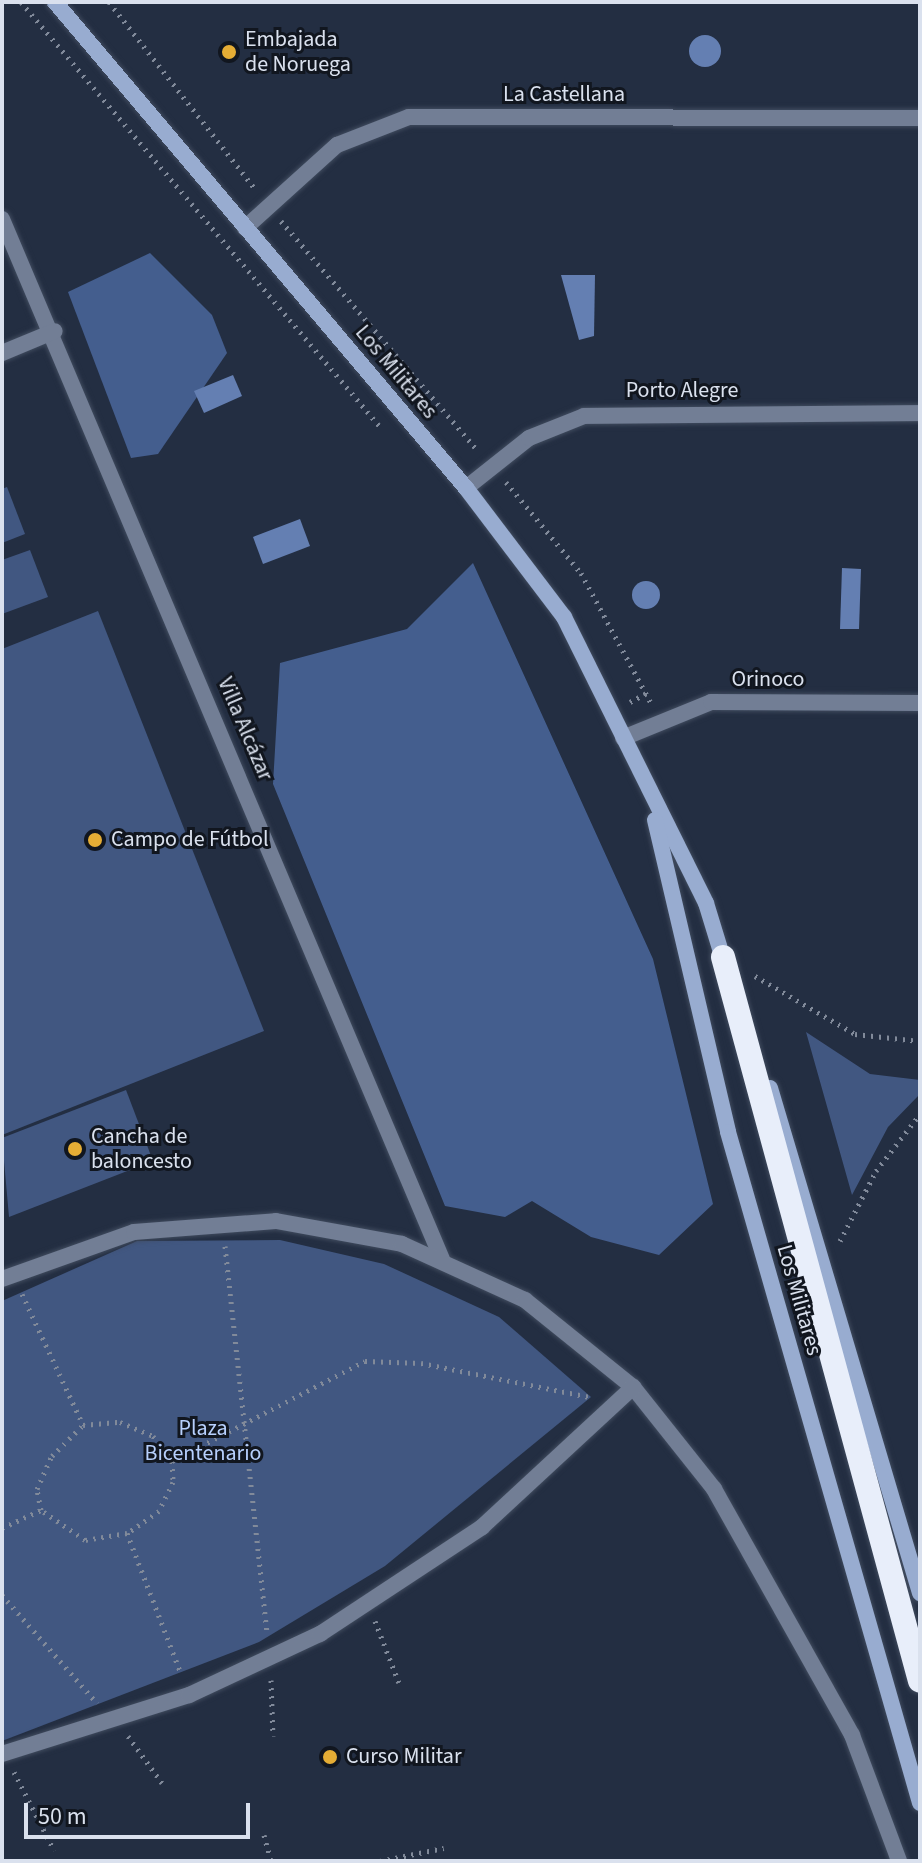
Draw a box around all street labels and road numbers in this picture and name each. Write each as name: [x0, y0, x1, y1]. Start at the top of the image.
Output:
street label: La Castellana: [503, 82, 625, 108]
street label: Los Militares: [349, 320, 443, 424]
street label: Porto Alegre: [626, 378, 738, 404]
street label: Orinoco: [731, 667, 805, 693]
street label: Villa Alcázar: [211, 673, 279, 785]
street label: Los Militares: [771, 1242, 827, 1358]

